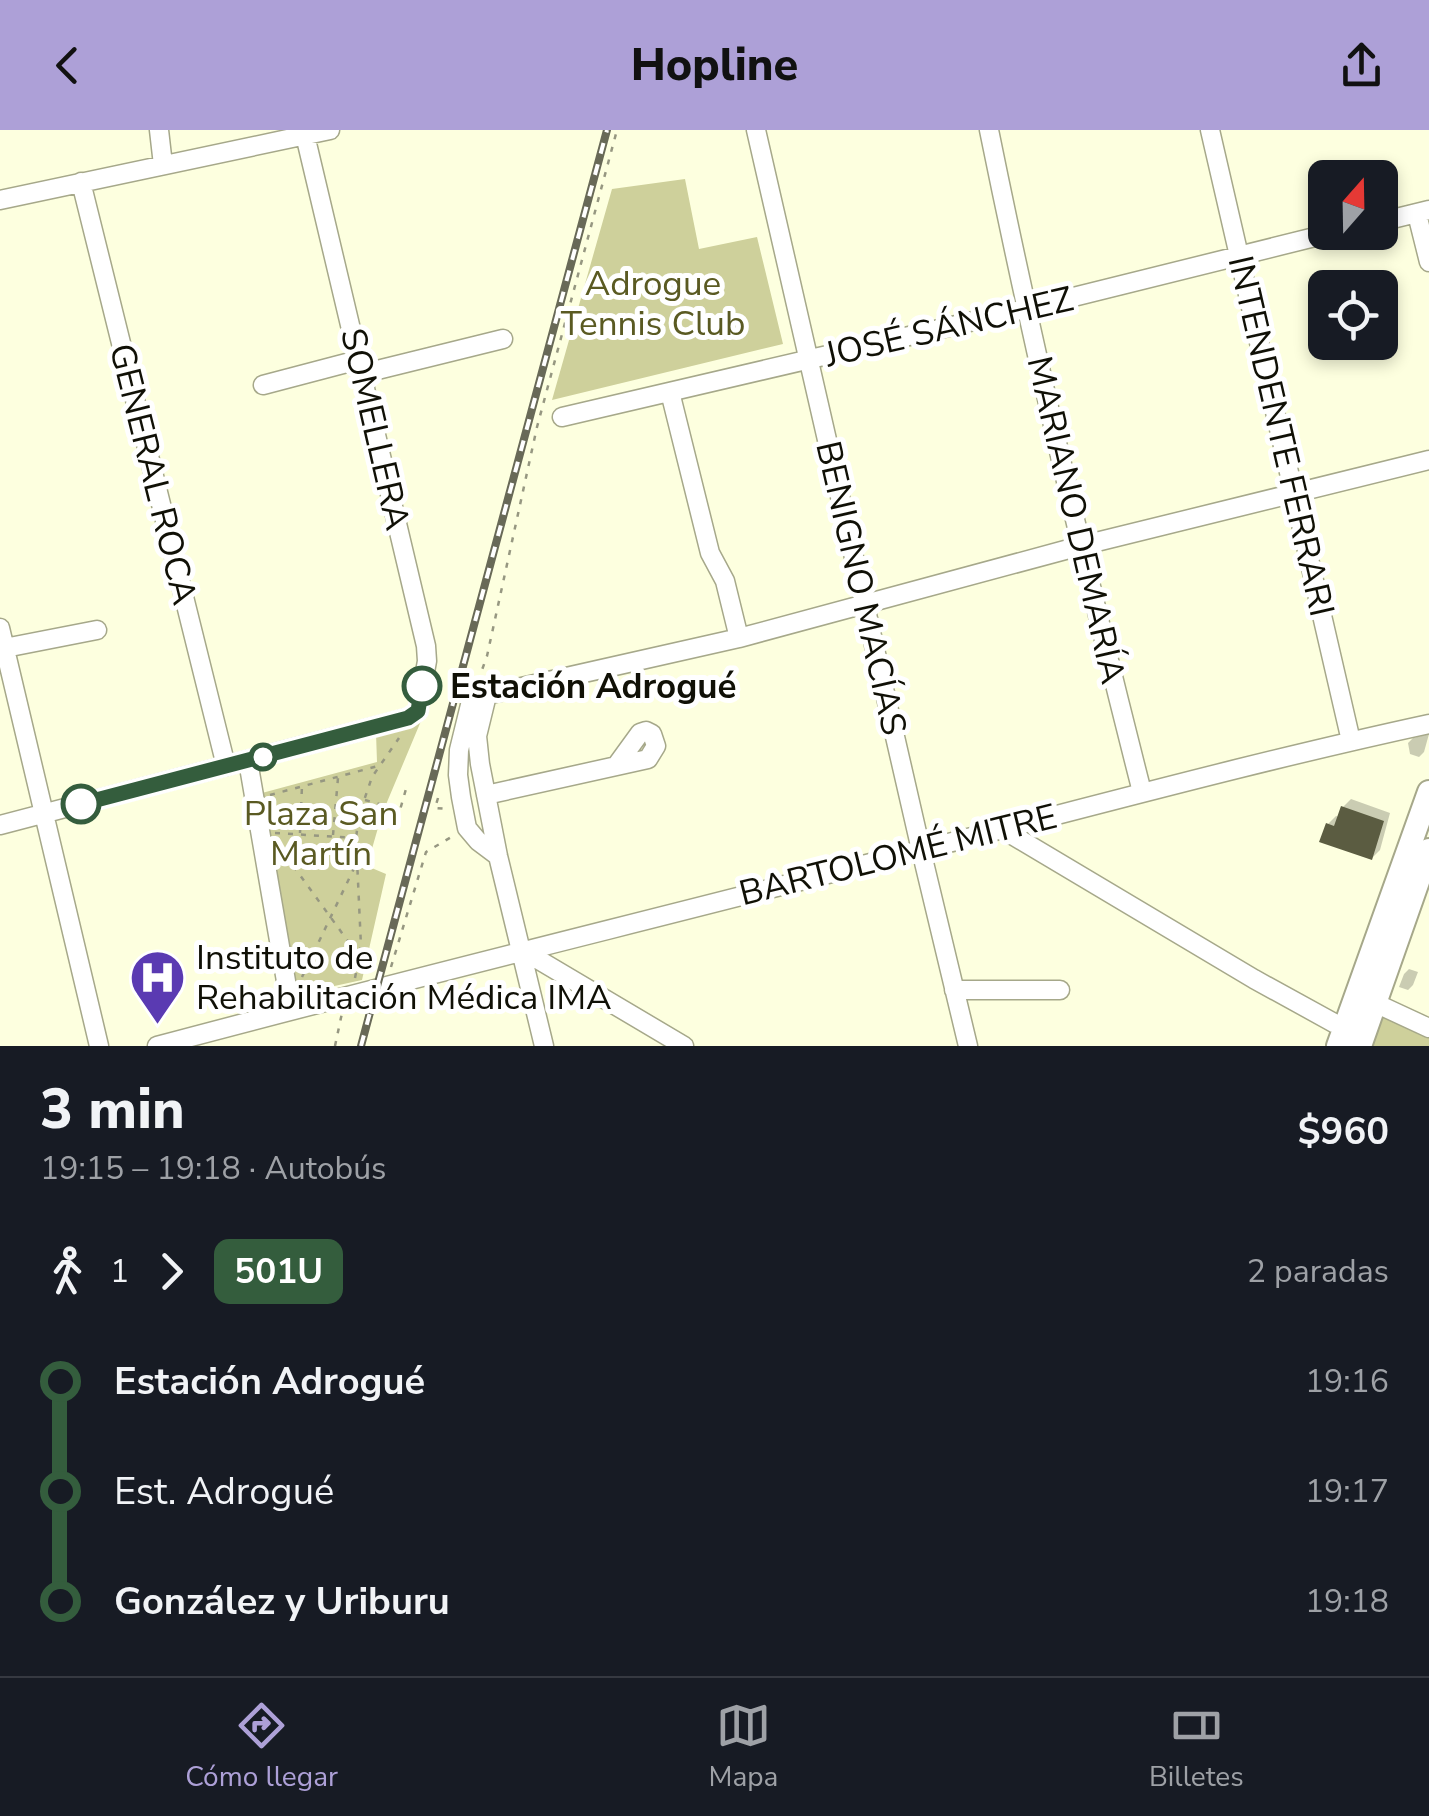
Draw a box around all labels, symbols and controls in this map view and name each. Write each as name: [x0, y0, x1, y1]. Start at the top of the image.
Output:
text: Hopline: [631, 35, 798, 96]
icon: back: [40, 38, 95, 93]
icon: share: [1334, 38, 1389, 93]
north arrow: [1308, 160, 1398, 250]
map controls: [1308, 160, 1398, 360]
street label: INTENDENTE FERRARI: [1217, 251, 1345, 621]
park label: Adrogue Tennis Club: [561, 260, 745, 347]
button: locate: [1308, 270, 1398, 360]
street label: JOSÉ SÁNCHEZ: [819, 276, 1078, 379]
street label: SOMELLERA: [329, 324, 421, 534]
street label: GENERAL ROCA: [98, 339, 208, 609]
street label: MARIANO DEMARÍA: [1015, 352, 1137, 688]
street label: BENIGNO MACÍAS: [804, 436, 918, 740]
place label: Estación Adrogué: [450, 663, 737, 710]
marker: Estación Adrogué: [403, 667, 441, 705]
unlabelled marker: [250, 744, 276, 770]
unlabelled marker: [62, 785, 100, 823]
park label: Plaza San Martín: [244, 790, 398, 877]
street label: BARTOLOMÉ MITRE: [734, 793, 1062, 917]
place label: Instituto de Rehabilitación Médica IMA: [196, 934, 612, 1021]
hospital icon: Instituto de Rehabilitación Médica IMA: [127, 947, 187, 1026]
text: 3 min: [40, 1072, 185, 1147]
text: $960: [1298, 1106, 1389, 1157]
text: 19:15 – 19:18 · Autobús: [40, 1147, 387, 1190]
icon: walk: [40, 1244, 95, 1299]
icon: forward: [144, 1244, 199, 1299]
text: 501U: [234, 1248, 323, 1295]
text: 1: [110, 1250, 129, 1293]
text: 2 paradas: [1247, 1250, 1389, 1293]
text: Estación Adrogué: [114, 1356, 425, 1407]
text: 19:16: [1305, 1360, 1389, 1403]
text: Est. Adrogué: [114, 1466, 334, 1517]
text: 19:17: [1305, 1470, 1389, 1513]
text: González y Uriburu: [114, 1576, 450, 1627]
text: 19:18: [1305, 1580, 1389, 1623]
tab: Cómo llegar: [185, 1698, 338, 1796]
tab: Mapa: [709, 1698, 778, 1796]
tab: Billetes: [1149, 1698, 1244, 1796]

